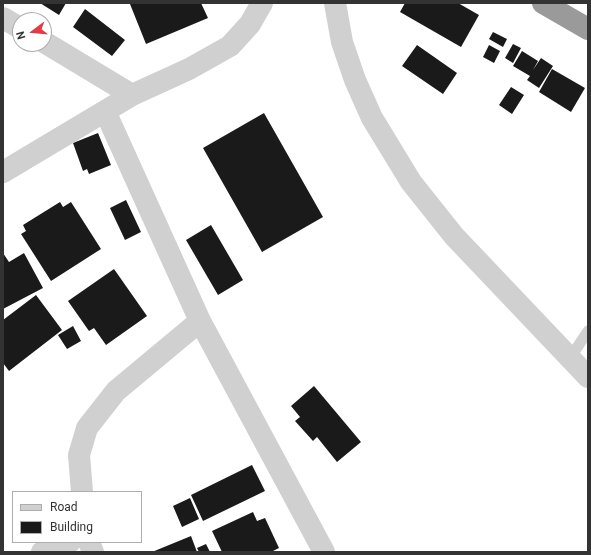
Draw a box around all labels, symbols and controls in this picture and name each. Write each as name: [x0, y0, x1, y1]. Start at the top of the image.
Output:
north arrow: [12, 12, 52, 52]
text: N: [14, 30, 28, 41]
legend: [12, 491, 142, 543]
text: Road: [50, 500, 78, 514]
text: Building: [50, 520, 93, 534]

